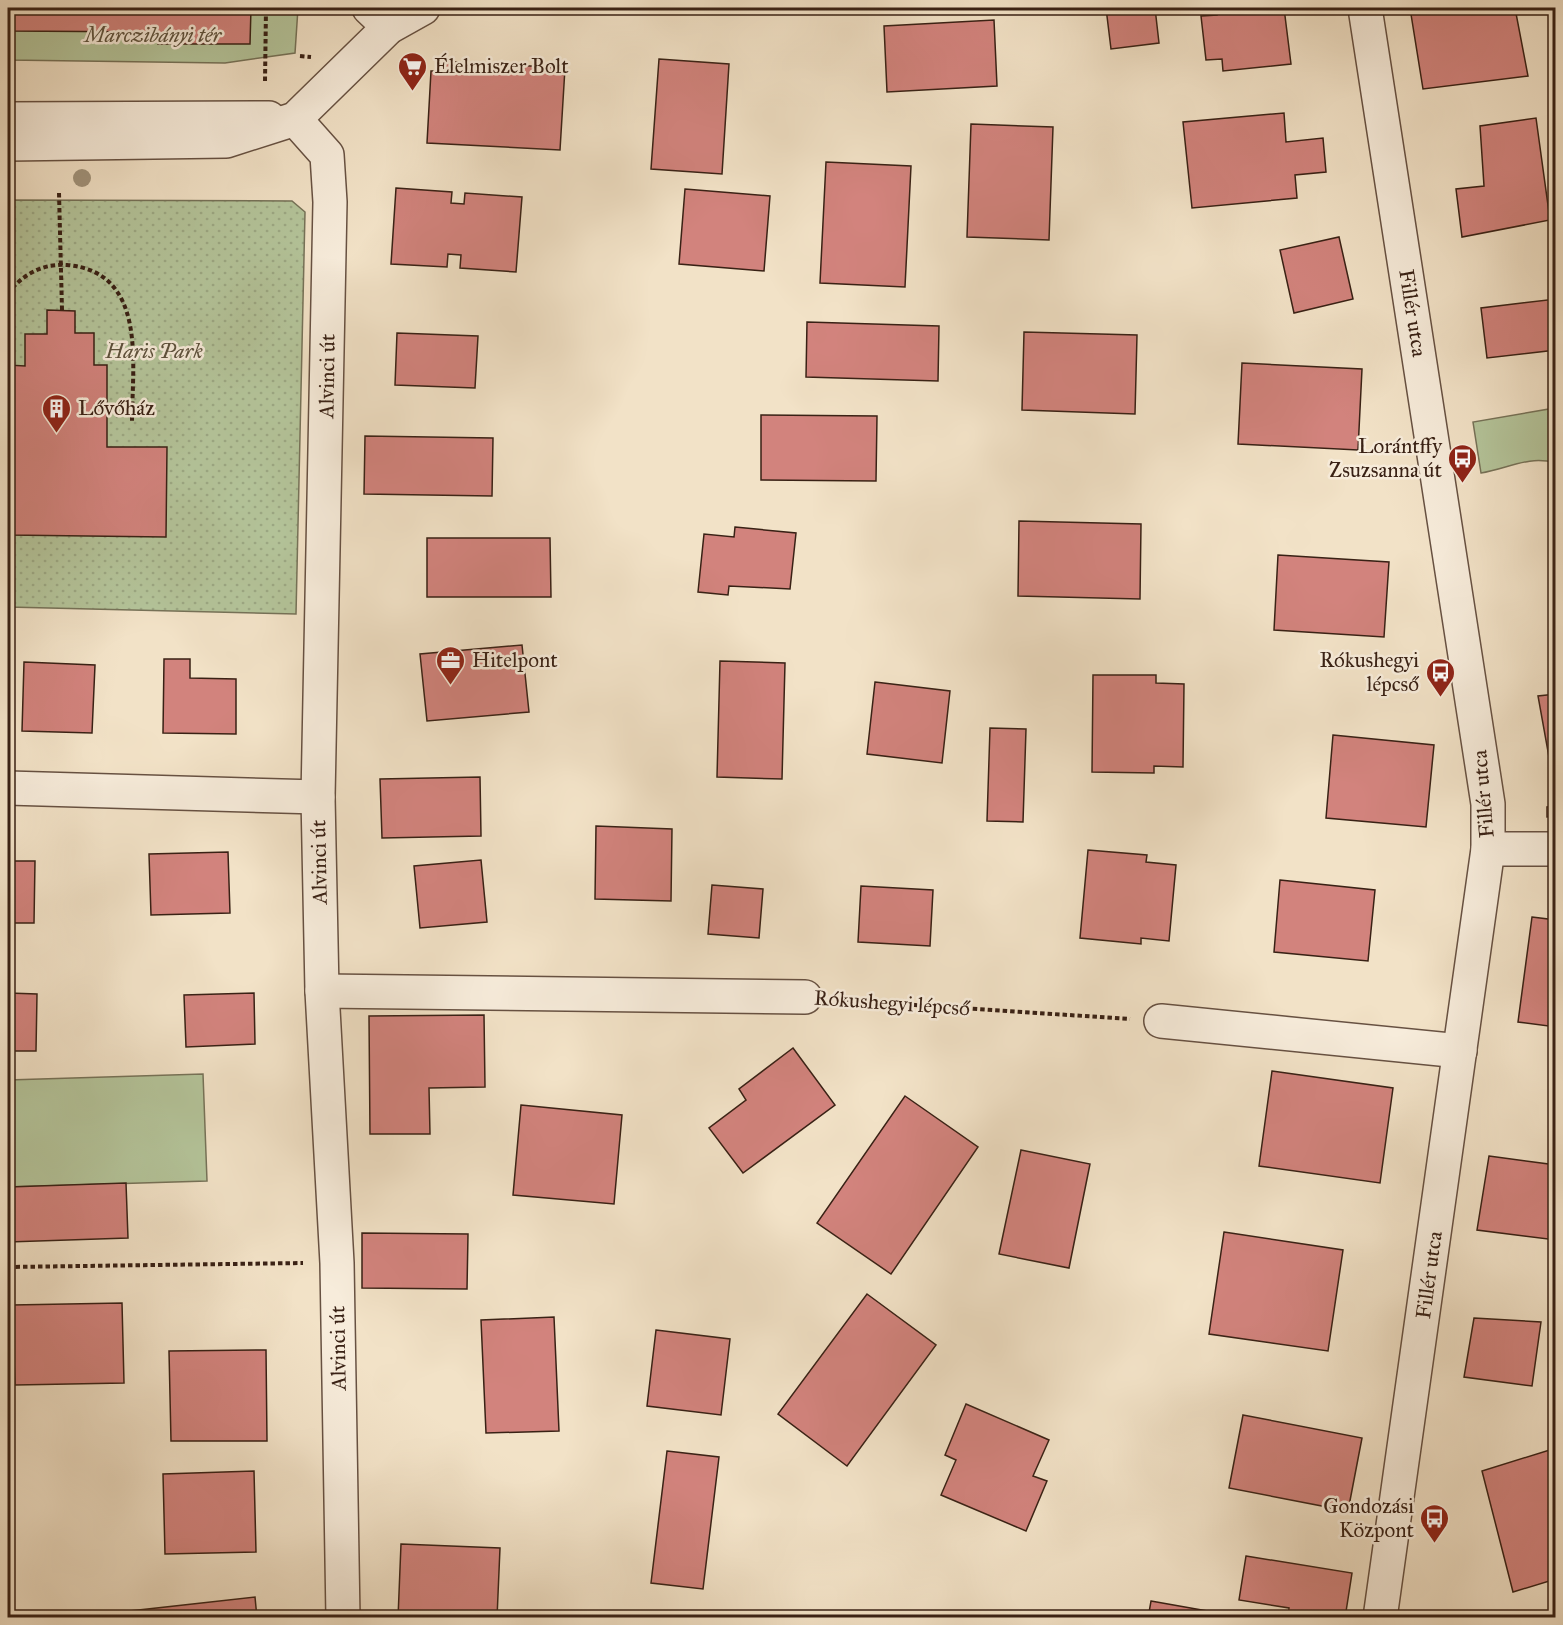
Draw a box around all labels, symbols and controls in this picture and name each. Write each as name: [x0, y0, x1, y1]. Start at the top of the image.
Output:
park label: Marczibányi tér: [83, 22, 223, 48]
supermarket icon: Élelmiszer Bolt: [397, 50, 429, 92]
place label: Élelmiszer Bolt: [434, 52, 569, 79]
street label: Fillér utca: [1393, 267, 1433, 359]
street label: Alvinci út: [313, 333, 341, 420]
park label: Haris Park: [104, 338, 203, 364]
building icon: Lővőház: [41, 392, 73, 434]
place label: Lővőház: [78, 395, 155, 421]
place label: Lorántffy Zsuzsanna út: [1329, 433, 1443, 483]
bus stop icon: Lorántffy Zsuzsanna út: [1447, 442, 1479, 484]
office icon: Hitelpont: [435, 644, 467, 686]
place label: Hitelpont: [472, 647, 558, 673]
place label: Rókushegyi lépcső: [1319, 647, 1419, 697]
bus stop icon: Rókushegyi lépcső: [1424, 656, 1456, 698]
street label: Fillér utca: [1466, 749, 1500, 839]
street label: Alvinci út: [305, 819, 333, 906]
street label: Rókushegyi lépcső: [813, 985, 971, 1021]
street label: Fillér utca: [1410, 1229, 1448, 1321]
street label: Alvinci út: [324, 1305, 352, 1392]
place label: Gondozási Központ: [1323, 1493, 1415, 1543]
bus stop icon: Gondozási Központ: [1419, 1502, 1451, 1544]

